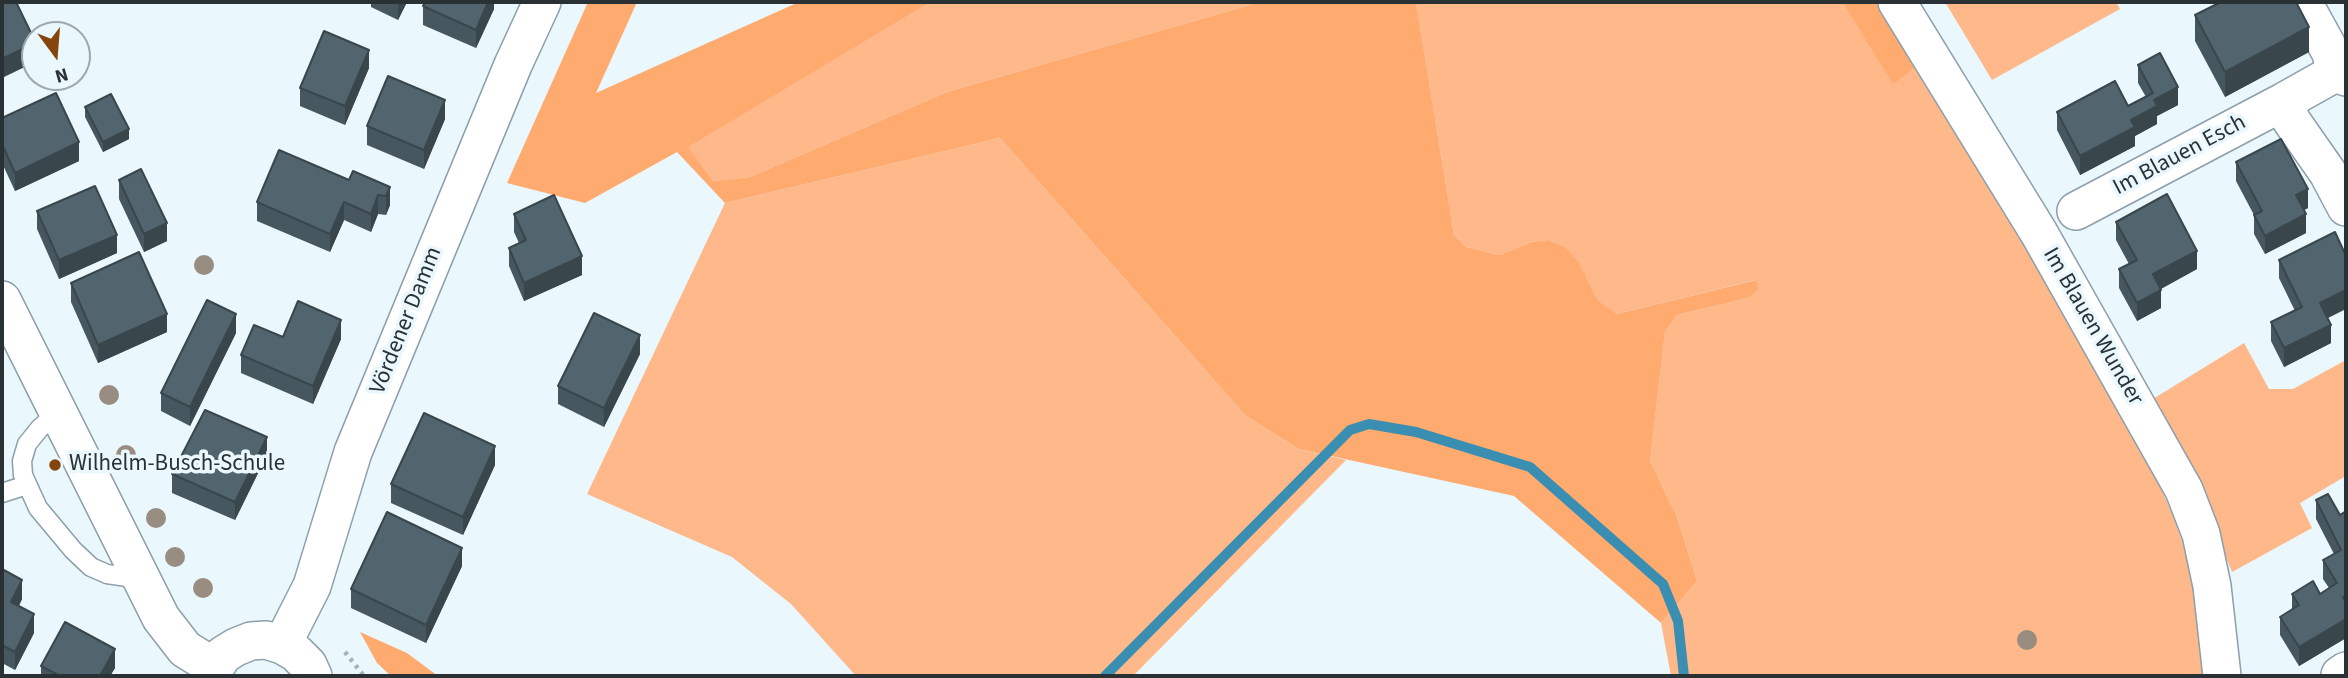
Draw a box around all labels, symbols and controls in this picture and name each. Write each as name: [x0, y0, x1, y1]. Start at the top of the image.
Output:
north arrow: [21, 21, 91, 91]
text: N: [52, 60, 71, 89]
street label: Im Blauen Esch: [2109, 109, 2251, 203]
street label: Vördener Damm: [365, 243, 449, 399]
street label: Im Blauen Wunder: [2036, 243, 2148, 411]
place label: Wilhelm-Busch-Schule: [69, 451, 285, 479]
marker: Wilhelm-Busch-Schule: [47, 457, 63, 473]

